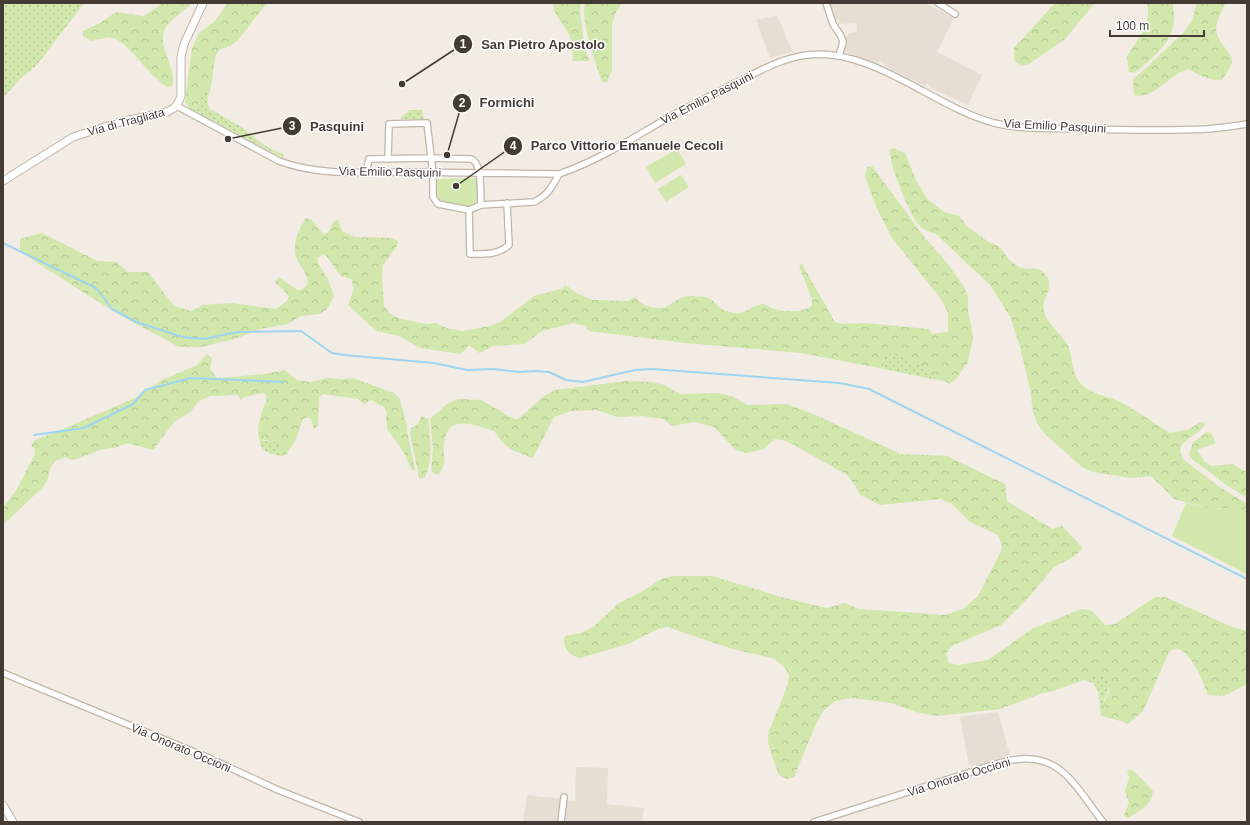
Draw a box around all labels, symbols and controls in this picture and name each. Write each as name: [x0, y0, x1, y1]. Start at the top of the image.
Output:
scale bar: [1110, 12, 1204, 38]
text: 100 m: [1116, 19, 1149, 33]
callout: San Pietro Apostolo: [453, 32, 613, 57]
text: 1: [460, 37, 467, 51]
text: San Pietro Apostolo: [481, 37, 605, 52]
street label: Via Emilio Pasquini: [658, 68, 756, 128]
callout: Formichi: [452, 90, 543, 115]
text: Formichi: [480, 95, 534, 110]
text: 2: [459, 96, 466, 110]
street label: Via di Tragliata: [86, 105, 166, 139]
callout: Pasquini: [282, 113, 372, 138]
street label: Via Emilio Pasquini: [1003, 116, 1107, 136]
text: 3: [289, 119, 296, 133]
text: Pasquini: [310, 119, 364, 134]
callout: Parco Vittorio Emanuele Cecoli: [503, 133, 731, 158]
text: Parco Vittorio Emanuele Cecoli: [531, 138, 723, 153]
text: 4: [510, 139, 517, 153]
street label: Via Emilio Pasquini: [339, 164, 441, 180]
street label: Via Onorato Occioni: [129, 721, 233, 775]
street label: Via Onorato Occioni: [906, 755, 1012, 799]

